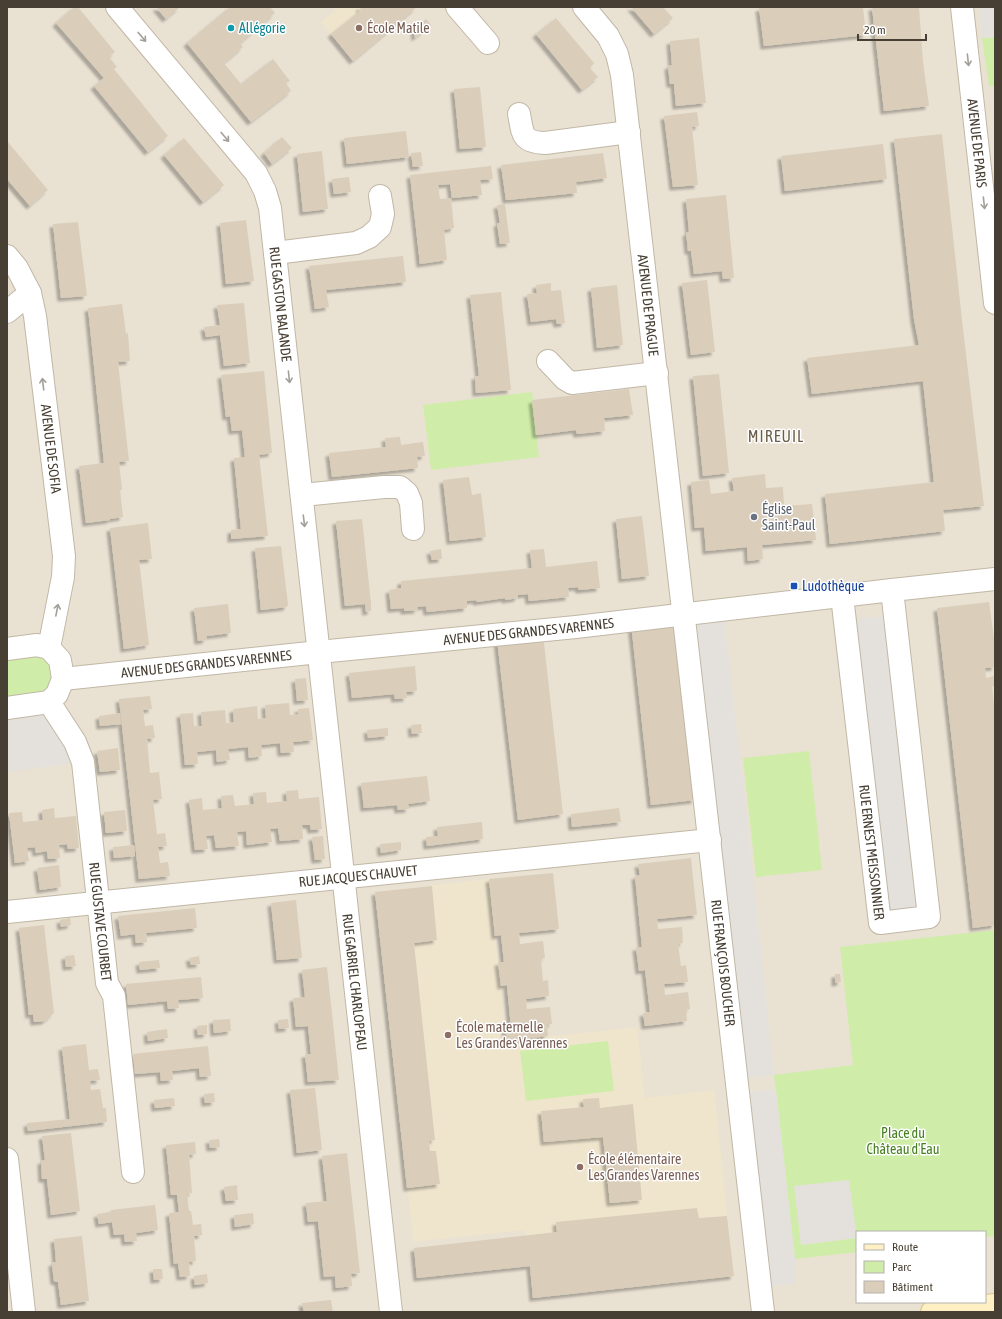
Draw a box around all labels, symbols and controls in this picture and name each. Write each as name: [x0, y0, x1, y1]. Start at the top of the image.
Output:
scale bar: [858, 16, 926, 42]
place label: Allégorie: [239, 20, 286, 36]
place label: École Matile: [367, 20, 430, 36]
marker: Allégorie: [226, 23, 236, 33]
marker: École Matile: [354, 23, 364, 33]
text: 20 m: [864, 23, 886, 37]
one-way arrow: [137, 32, 146, 42]
one-way arrow: [964, 53, 972, 66]
street label: AVENUE DE PARIS: [964, 98, 990, 189]
one-way arrow: [221, 131, 230, 142]
one-way arrow: [980, 196, 988, 209]
street label: RUE GASTON BALANDE: [266, 246, 295, 362]
street label: AVENUE DE PRAGUE: [635, 254, 662, 357]
one-way arrow: [285, 370, 292, 383]
one-way arrow: [39, 378, 47, 391]
street label: AVENUE DE SOFIA: [38, 403, 64, 494]
district label: MIREUIL: [748, 427, 804, 445]
place label: Église Saint-Paul: [762, 501, 816, 533]
marker: Église Saint-Paul: [749, 512, 759, 522]
one-way arrow: [301, 514, 308, 527]
place label: Ludothèque: [802, 578, 864, 594]
marker: Ludothèque: [789, 581, 799, 591]
one-way arrow: [53, 604, 61, 617]
street label: AVENUE DES GRANDES VARENNES: [442, 615, 615, 648]
street label: AVENUE DES GRANDES VARENNES: [120, 647, 292, 681]
street label: RUE ERNEST MEISSONNIER: [856, 784, 888, 921]
street label: RUE GUSTAVE COURBET: [86, 861, 115, 982]
street label: RUE JACQUES CHAUVET: [298, 862, 418, 890]
street label: RUE FRANÇOIS BOUCHER: [708, 899, 738, 1027]
street label: RUE GABRIEL CHARLOPEAU: [339, 913, 370, 1051]
place label: École maternelle Les Grandes Varennes: [456, 1019, 567, 1051]
marker: École maternelle Les Grandes Varennes: [443, 1030, 453, 1040]
park label: Place du Château d'Eau: [866, 1125, 940, 1157]
place label: École élémentaire Les Grandes Varennes: [588, 1151, 699, 1183]
marker: École élémentaire Les Grandes Varennes: [575, 1162, 585, 1172]
legend: [856, 1231, 986, 1303]
text: Route: [892, 1240, 918, 1254]
text: Parc: [892, 1260, 912, 1274]
text: Bâtiment: [892, 1280, 933, 1294]

